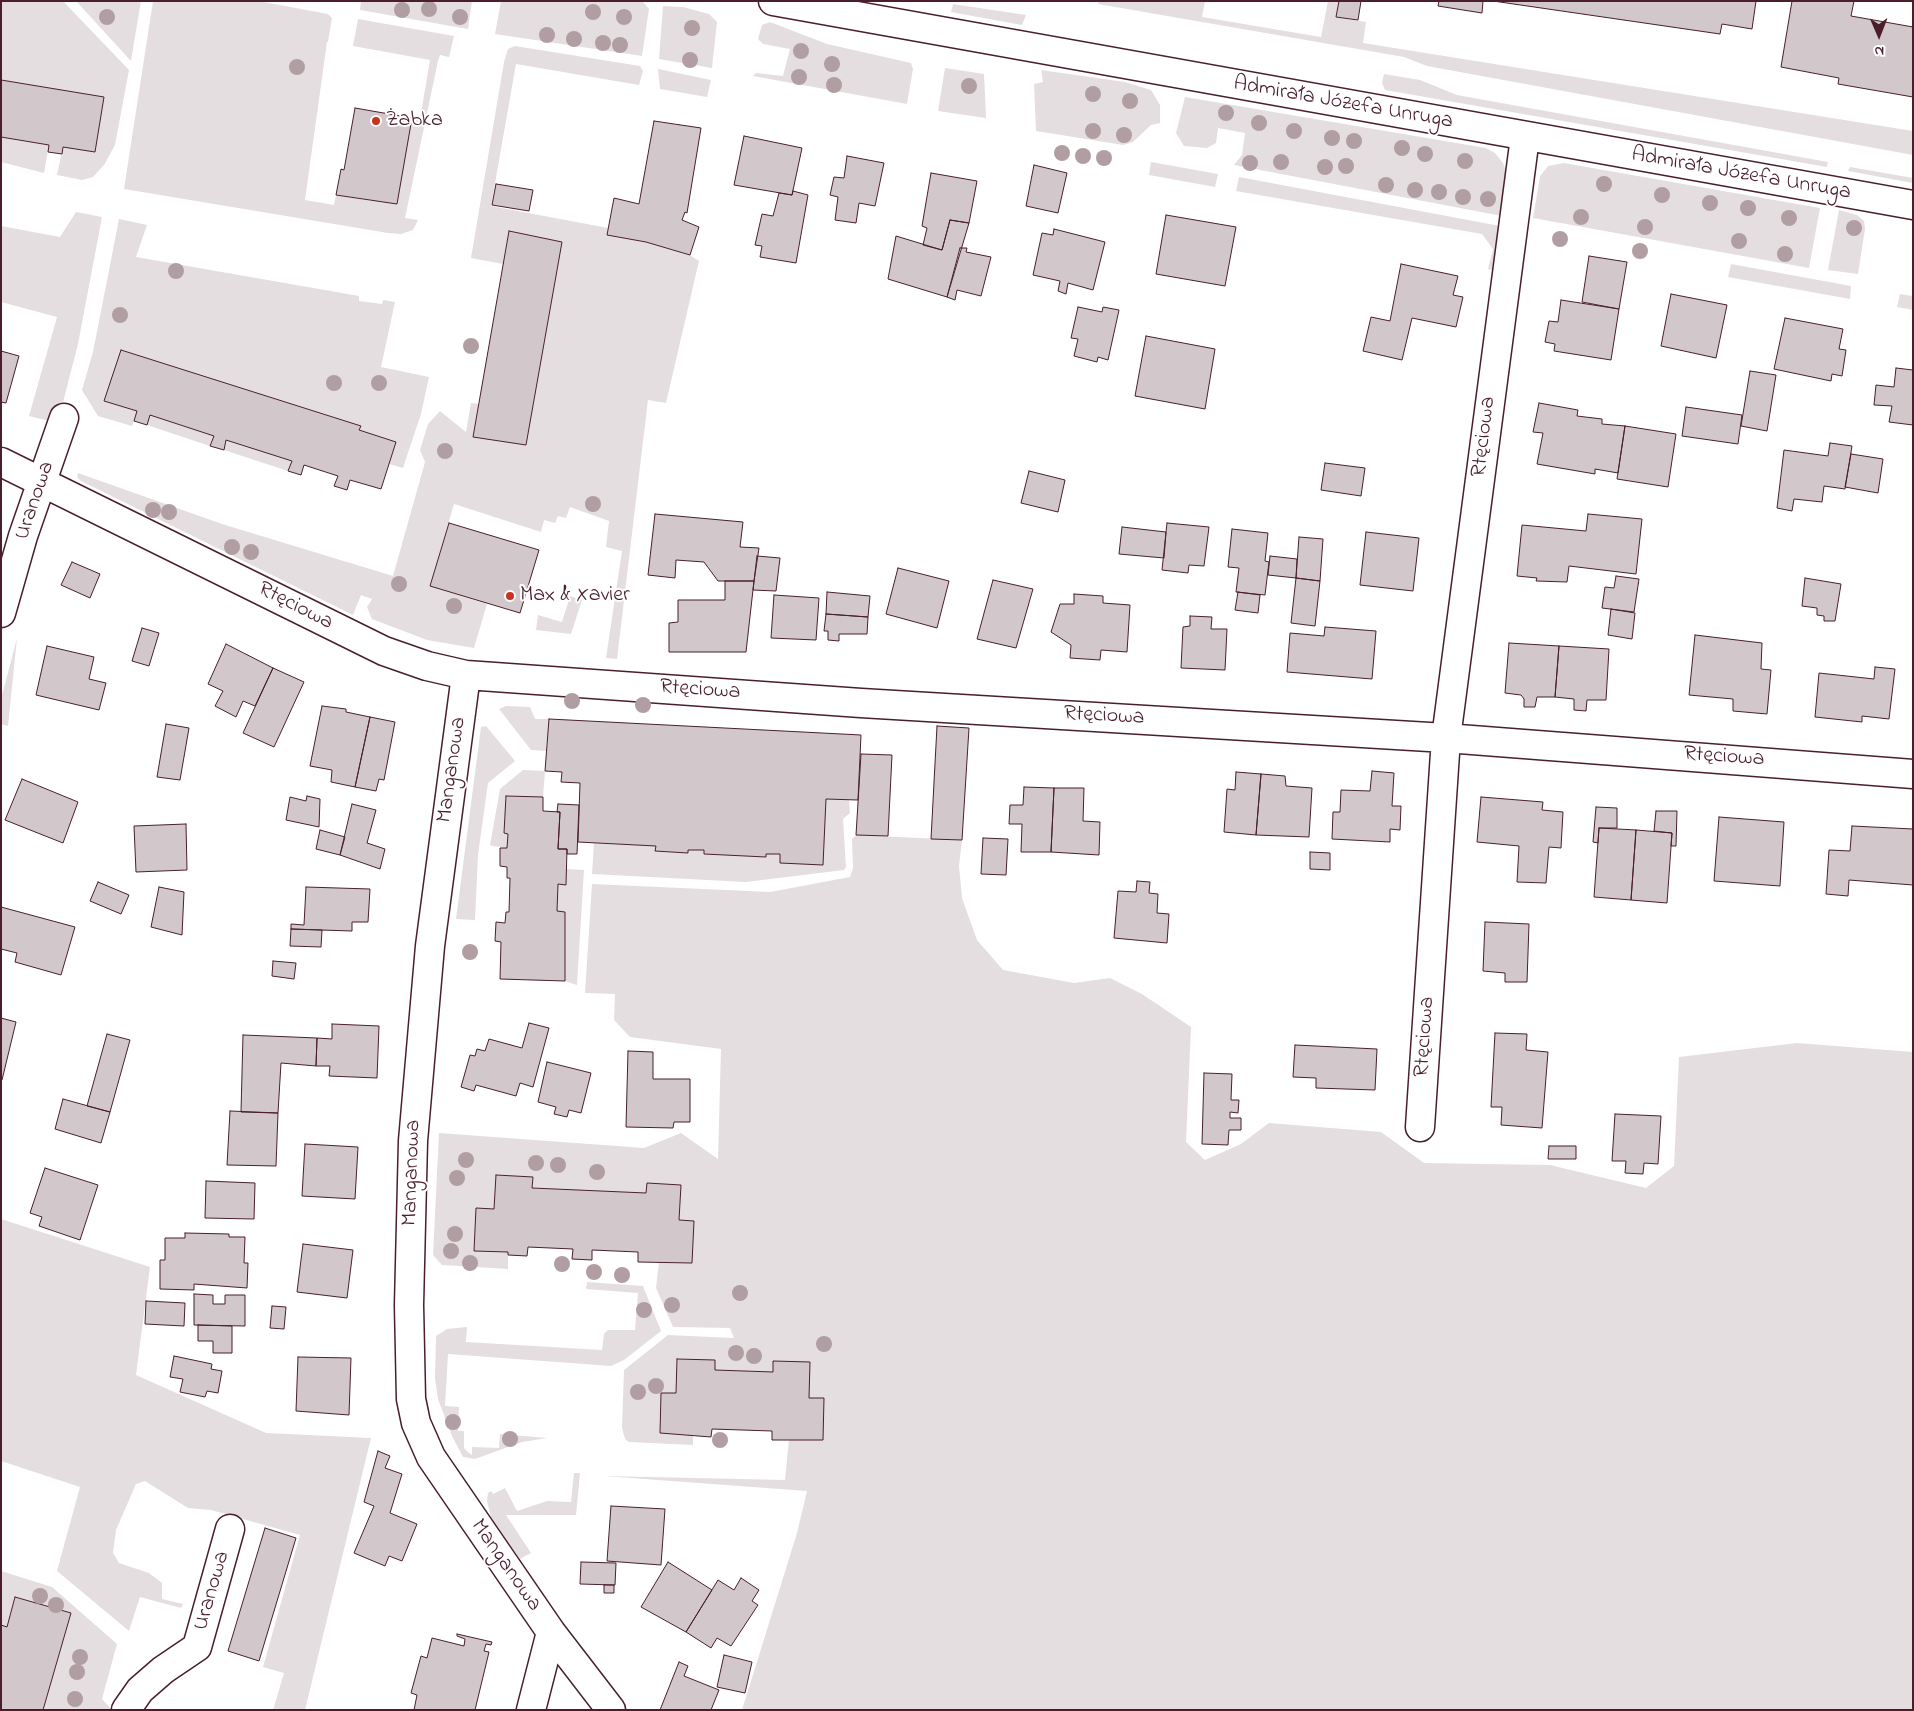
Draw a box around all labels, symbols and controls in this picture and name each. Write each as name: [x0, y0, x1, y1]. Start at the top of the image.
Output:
north arrow: [1854, 10, 1904, 60]
text: N: [1874, 40, 1884, 61]
street label: Admirała Józefa Unruga: [1231, 72, 1455, 136]
place label: Żabka: [386, 108, 443, 134]
marker: Żabka: [370, 115, 382, 127]
street label: Admirała Józefa Unruga: [1629, 143, 1853, 207]
street label: Rtęciowa: [1467, 395, 1503, 479]
street label: Uranowa: [10, 458, 62, 544]
street label: Rtęciowa: [253, 577, 337, 637]
place label: Max & Xavier: [520, 583, 630, 609]
marker: Max & Xavier: [504, 590, 516, 602]
street label: Rtęciowa: [659, 675, 741, 707]
street label: Rtęciowa: [1063, 702, 1145, 732]
street label: Manganowa: [433, 715, 473, 825]
street label: Rtęciowa: [1683, 742, 1765, 774]
street label: Rtęciowa: [1410, 996, 1442, 1078]
street label: Manganowa: [398, 1119, 428, 1227]
street label: Manganowa: [464, 1515, 546, 1617]
street label: Uranowa: [189, 1548, 237, 1634]

